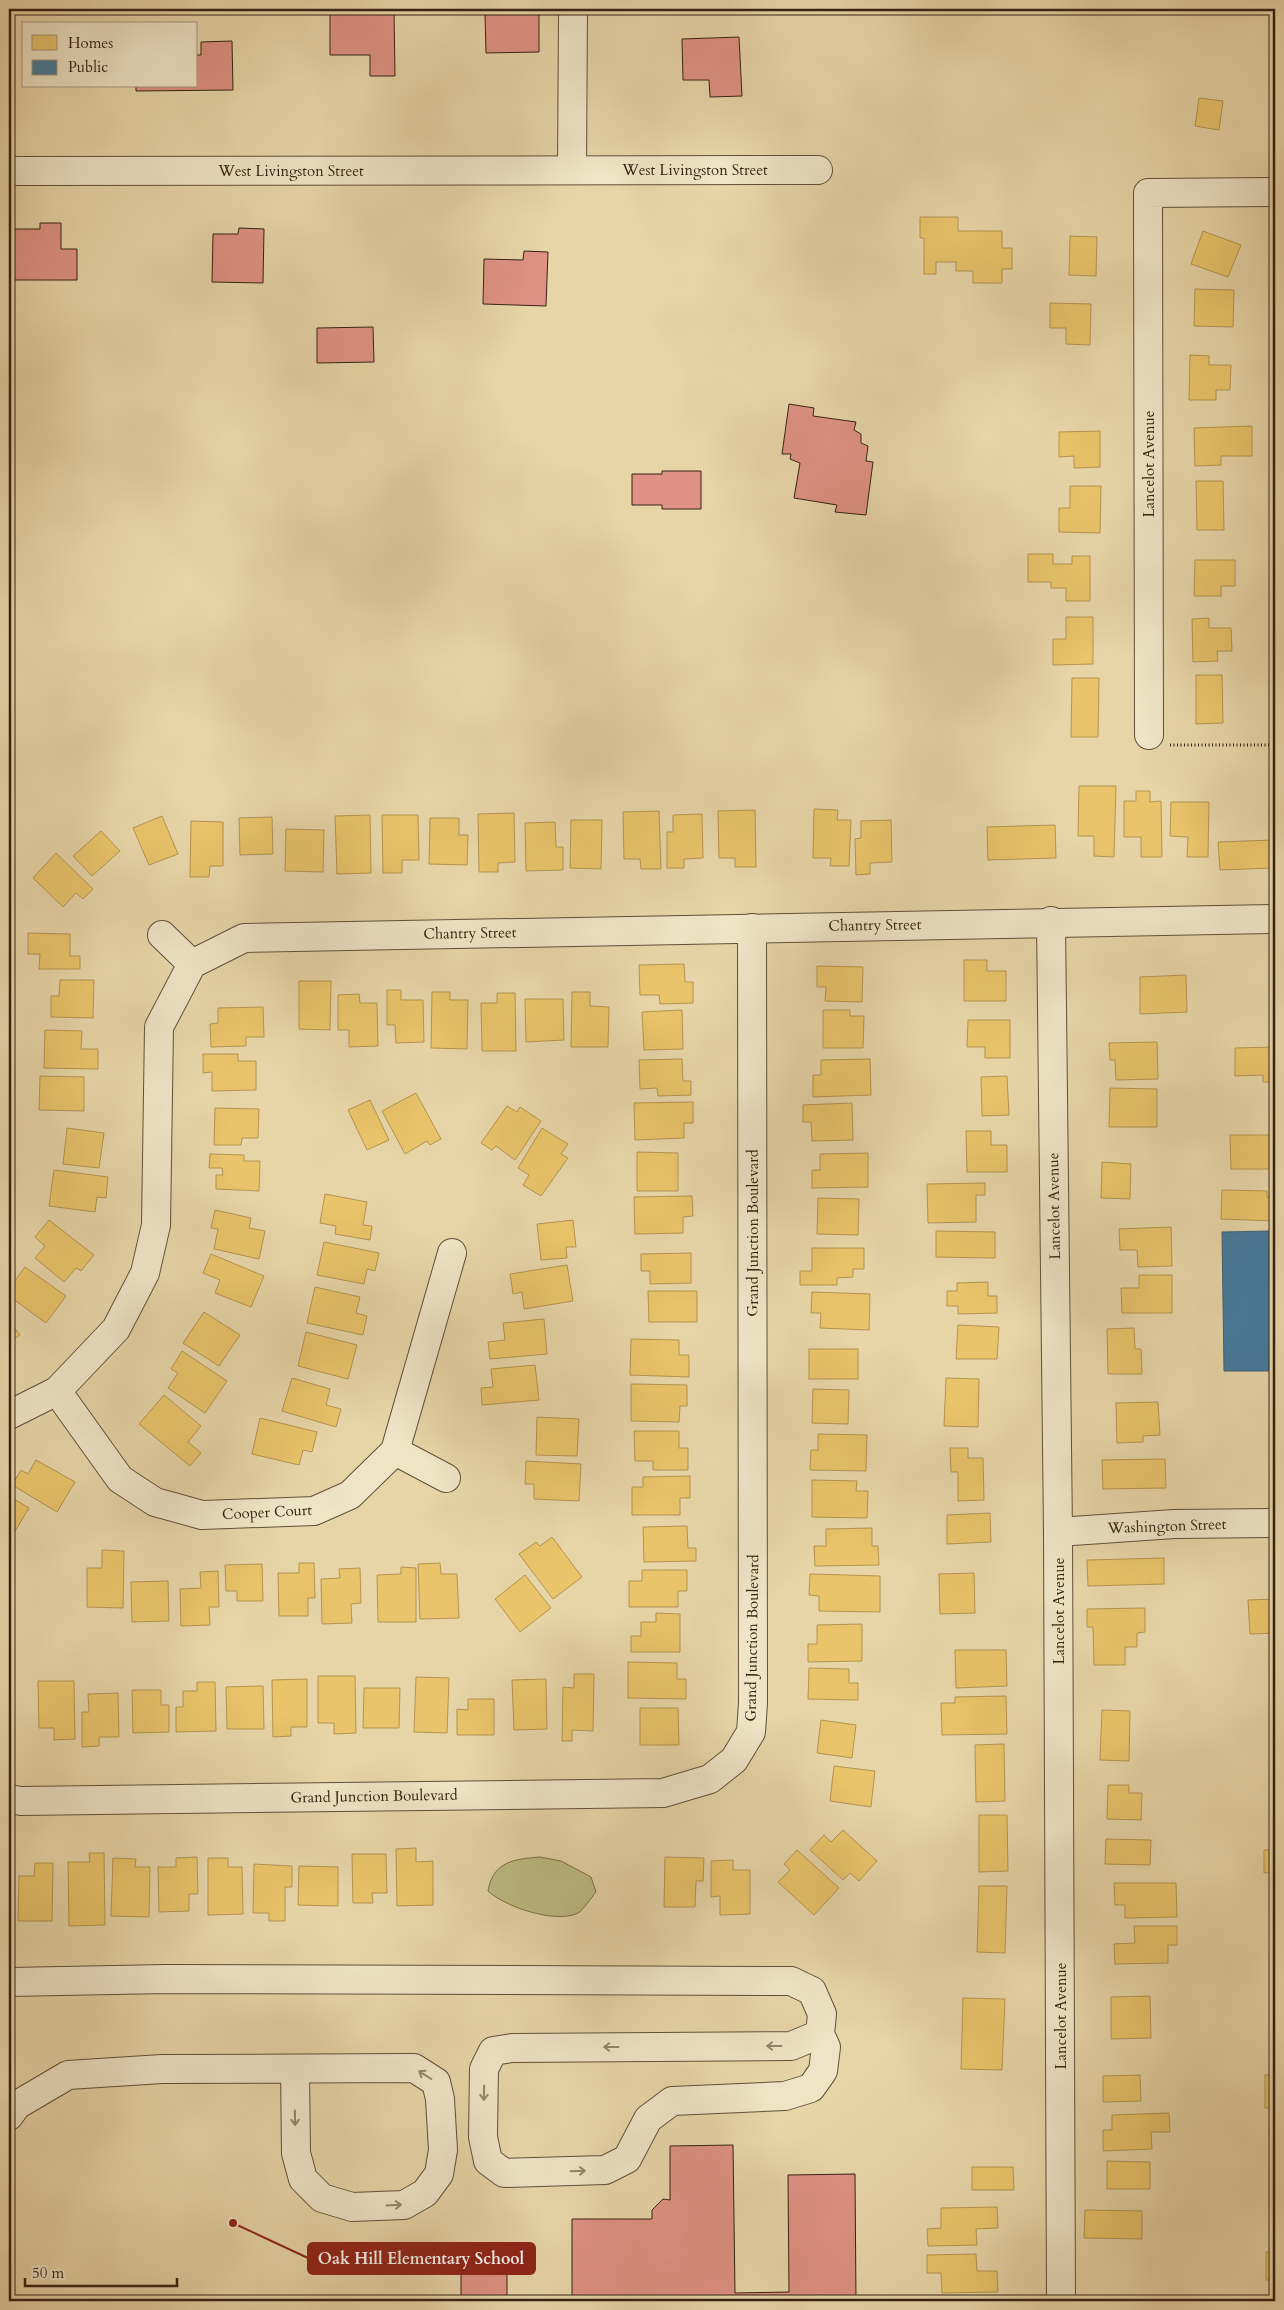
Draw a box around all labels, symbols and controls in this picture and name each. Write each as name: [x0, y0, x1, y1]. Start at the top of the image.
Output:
legend: [22, 22, 198, 88]
text: Homes: [68, 33, 113, 53]
text: Public: [68, 57, 108, 77]
street label: West Livingston Street: [621, 160, 768, 180]
street label: West Livingston Street: [217, 161, 364, 181]
street label: Lancelot Avenue: [1139, 410, 1159, 518]
street label: Chantry Street: [828, 914, 922, 936]
street label: Chantry Street: [423, 922, 517, 944]
street label: Grand Junction Boulevard: [743, 1149, 763, 1317]
street label: Lancelot Avenue: [1043, 1152, 1065, 1260]
street label: Cooper Court: [222, 1500, 313, 1524]
street label: Washington Street: [1106, 1514, 1227, 1538]
street label: Grand Junction Boulevard: [741, 1554, 763, 1722]
street label: Lancelot Avenue: [1049, 1557, 1069, 1665]
street label: Grand Junction Boulevard: [290, 1785, 458, 1807]
street label: Lancelot Avenue: [1051, 1962, 1071, 2070]
one-way arrow: [766, 2041, 782, 2051]
one-way arrow: [603, 2042, 620, 2052]
one-way arrow: [419, 2070, 433, 2080]
one-way arrow: [479, 2084, 489, 2101]
one-way arrow: [291, 2110, 300, 2126]
one-way arrow: [569, 2166, 585, 2176]
one-way arrow: [386, 2200, 402, 2210]
callout: Oak Hill Elementary School: [308, 2243, 535, 2274]
text: Oak Hill Elementary School: [318, 2248, 525, 2270]
scale bar: [25, 2255, 178, 2287]
text: 50 m: [32, 2263, 64, 2283]

